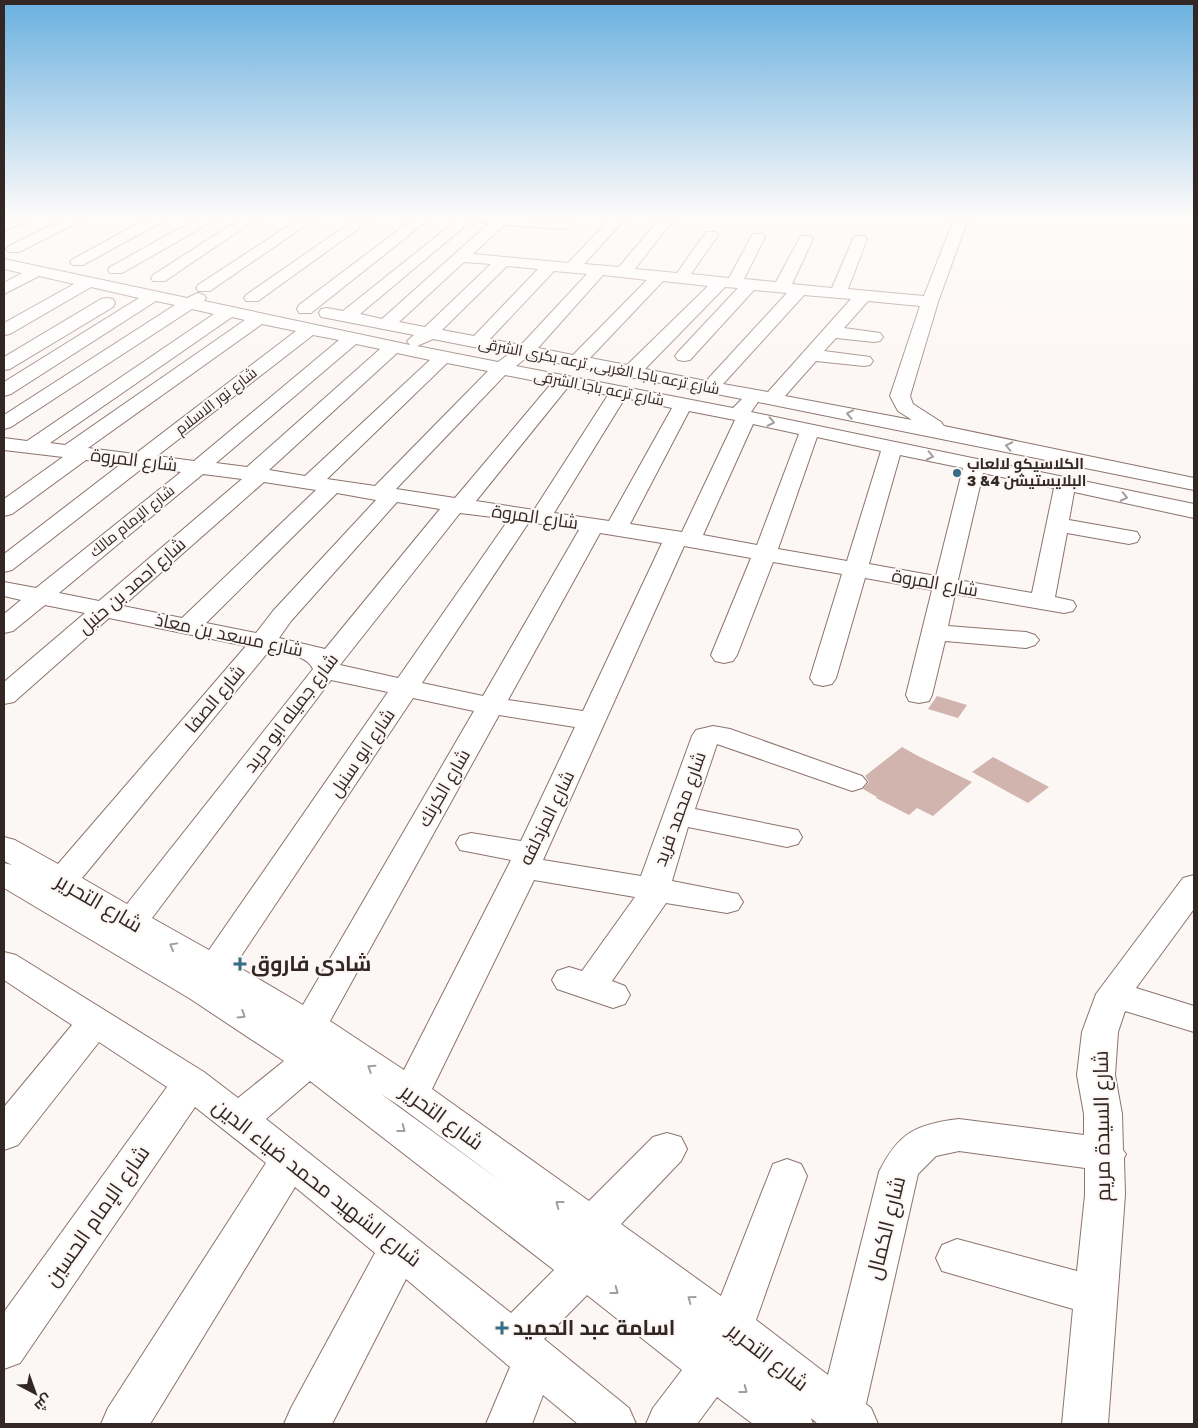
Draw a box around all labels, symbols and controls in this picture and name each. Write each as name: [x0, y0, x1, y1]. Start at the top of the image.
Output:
street label: شارع ترعه باجا الغربى, ترعه بكرى الشرقى: [476, 333, 721, 400]
street label: شارع نور الاسلام: [171, 363, 262, 440]
street label: شارع ترعه باجا الشرقى: [532, 366, 666, 411]
one-way arrow: [846, 410, 854, 420]
one-way arrow: [767, 416, 776, 427]
one-way arrow: [1005, 441, 1014, 452]
street label: شارع المروة: [89, 443, 179, 477]
one-way arrow: [926, 450, 935, 461]
place label: الكلاسيكو لالعاب البلايستيشن 4& 3: [967, 454, 1086, 490]
marker: الكلاسيكو لالعاب البلايستيشن 4& 3: [951, 467, 963, 479]
street label: شارع الإمام مالك: [85, 480, 179, 562]
one-way arrow: [1119, 491, 1128, 501]
street label: شارع المروة: [490, 499, 580, 535]
street label: شارع احمد بن حنبل: [73, 532, 191, 640]
street label: شارع المروة: [890, 564, 980, 602]
street label: شارع مسعد بن معاذ: [153, 608, 305, 662]
street label: شارع جميله ابو حريد: [238, 649, 344, 777]
street label: شارع الصفا: [180, 660, 250, 738]
street label: شارع ابو سنبل: [324, 704, 400, 802]
street label: شارع الكرنك: [412, 745, 476, 831]
street label: شارع محمد فريد: [648, 748, 712, 870]
street label: شارع المزدلفه: [514, 767, 580, 869]
street label: شارع التحرير: [50, 866, 148, 939]
one-way arrow: [170, 942, 179, 952]
place label: شادى فاروق: [251, 950, 371, 977]
marker: شادى فاروق: [233, 957, 247, 971]
one-way arrow: [236, 1008, 245, 1018]
street label: شارع السيدة مريم: [1087, 1050, 1117, 1202]
one-way arrow: [367, 1064, 376, 1074]
street label: شارع التحرير: [394, 1077, 489, 1157]
street label: شارع الشهيد محمد ضياء الدين: [207, 1093, 427, 1273]
one-way arrow: [396, 1124, 405, 1132]
street label: شارع الإمام الحسين: [38, 1140, 156, 1292]
street label: شارع الكمال: [860, 1173, 912, 1283]
one-way arrow: [556, 1200, 565, 1210]
one-way arrow: [609, 1285, 619, 1294]
one-way arrow: [688, 1297, 697, 1305]
place label: اسامة عبد الحميد: [513, 1314, 675, 1340]
street label: شارع التحرير: [721, 1316, 814, 1398]
marker: اسامة عبد الحميد: [495, 1321, 509, 1335]
north arrow: [10, 1368, 60, 1418]
one-way arrow: [738, 1384, 747, 1392]
text: ش: [31, 1390, 56, 1416]

